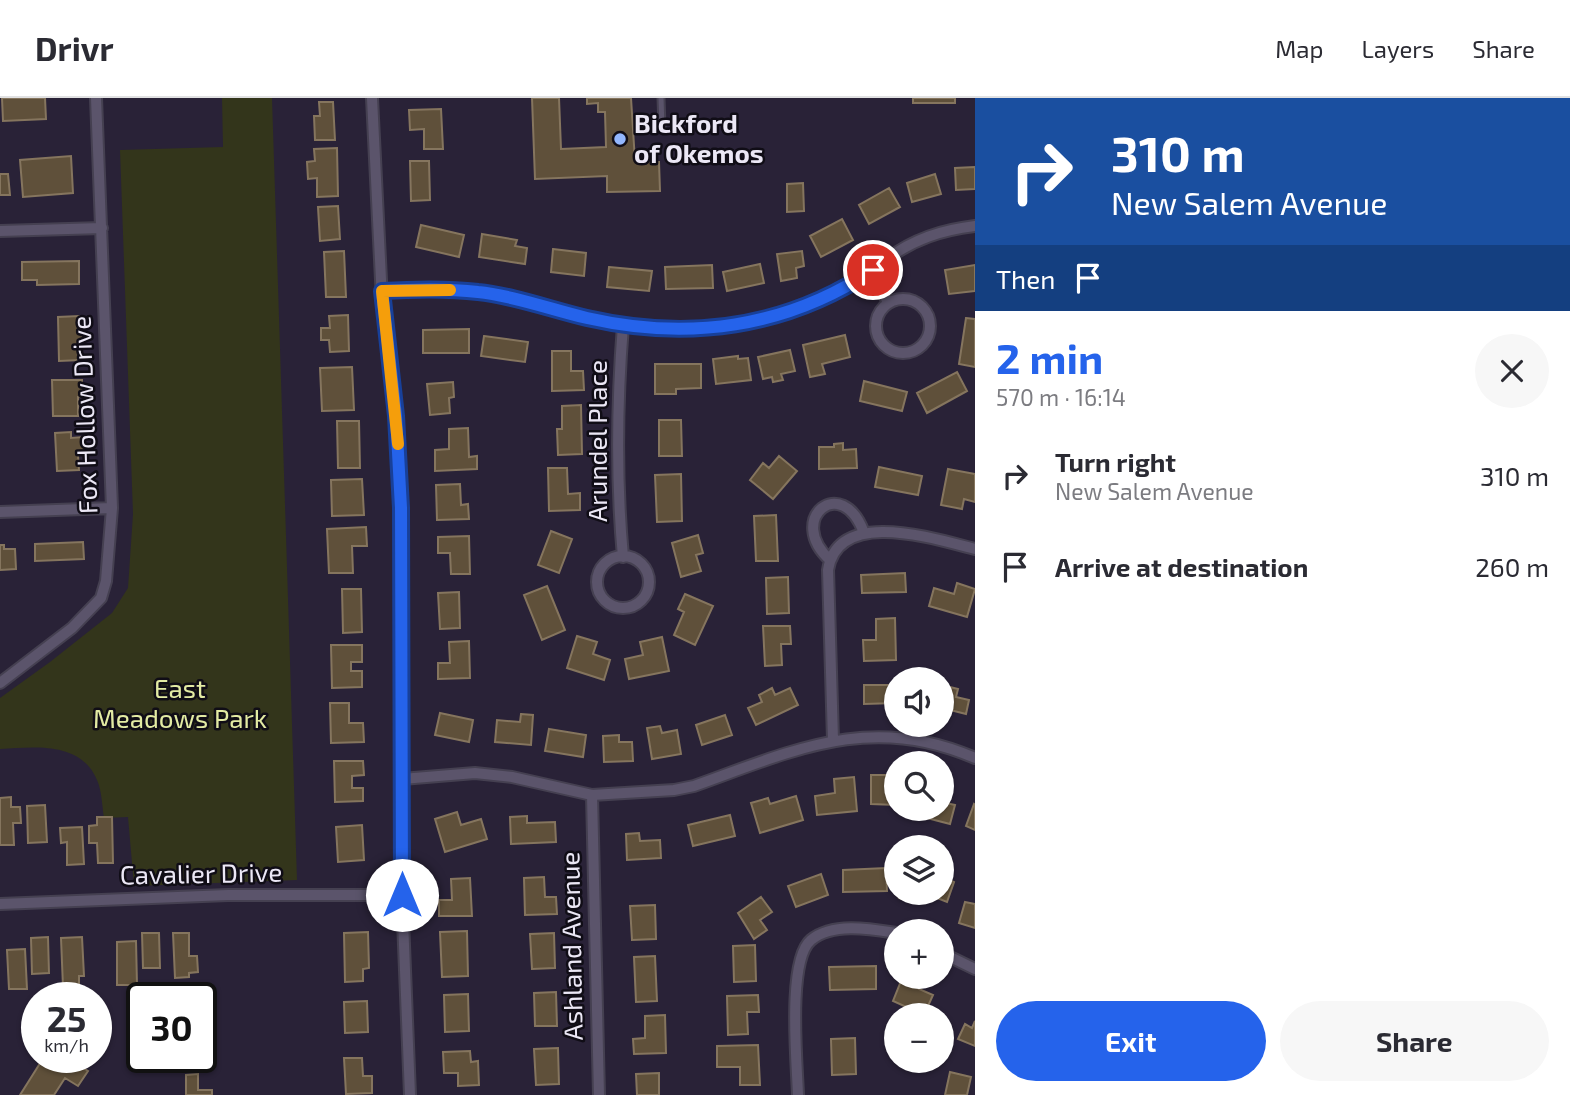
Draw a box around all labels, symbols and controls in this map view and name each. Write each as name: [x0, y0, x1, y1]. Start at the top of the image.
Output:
text: Drivr: [35, 28, 114, 68]
text: Map: [1275, 34, 1323, 63]
text: Layers: [1361, 34, 1434, 63]
text: Share: [1472, 34, 1535, 63]
place label: Bickford of Okemos: [634, 107, 764, 168]
text: 310 m: [1111, 123, 1245, 182]
icon: right: [996, 126, 1087, 217]
marker: Bickford of Okemos: [612, 131, 628, 147]
text: New Salem Avenue: [1111, 183, 1387, 221]
pin: [843, 240, 903, 300]
icon: arrive: [854, 251, 892, 289]
icon: arrive: [1069, 259, 1107, 297]
text: Then: [996, 263, 1055, 294]
street label: Fox Hollow Drive: [65, 315, 102, 515]
text: 2 min: [996, 332, 1103, 382]
button: close: [1475, 334, 1549, 408]
street label: Arundel Place: [581, 360, 612, 522]
text: 570 m · 16:14: [996, 383, 1126, 411]
text: Turn right: [1055, 446, 1176, 477]
icon: right: [996, 457, 1034, 495]
text: 310 m: [1480, 460, 1549, 491]
text: New Salem Avenue: [1055, 477, 1254, 505]
icon: arrive: [996, 548, 1034, 586]
text: Arrive at destination: [1055, 551, 1308, 582]
text: 260 m: [1475, 551, 1549, 582]
map controls: [884, 667, 954, 1073]
button: sound: [884, 667, 954, 737]
park label: East Meadows Park: [93, 672, 267, 733]
button: search: [884, 751, 954, 821]
button: layers: [884, 835, 954, 905]
street label: Ashland Avenue: [553, 851, 588, 1041]
street label: Cavalier Drive: [119, 856, 283, 889]
position arrow: [365, 858, 439, 932]
button: +: [884, 919, 954, 989]
speed limit sign: 30: [126, 982, 217, 1073]
text: 25: [47, 997, 86, 1039]
button: Exit: [996, 1001, 1266, 1081]
button: Share: [1280, 1001, 1549, 1081]
button: −: [884, 1003, 954, 1073]
text: km/h: [44, 1034, 89, 1056]

